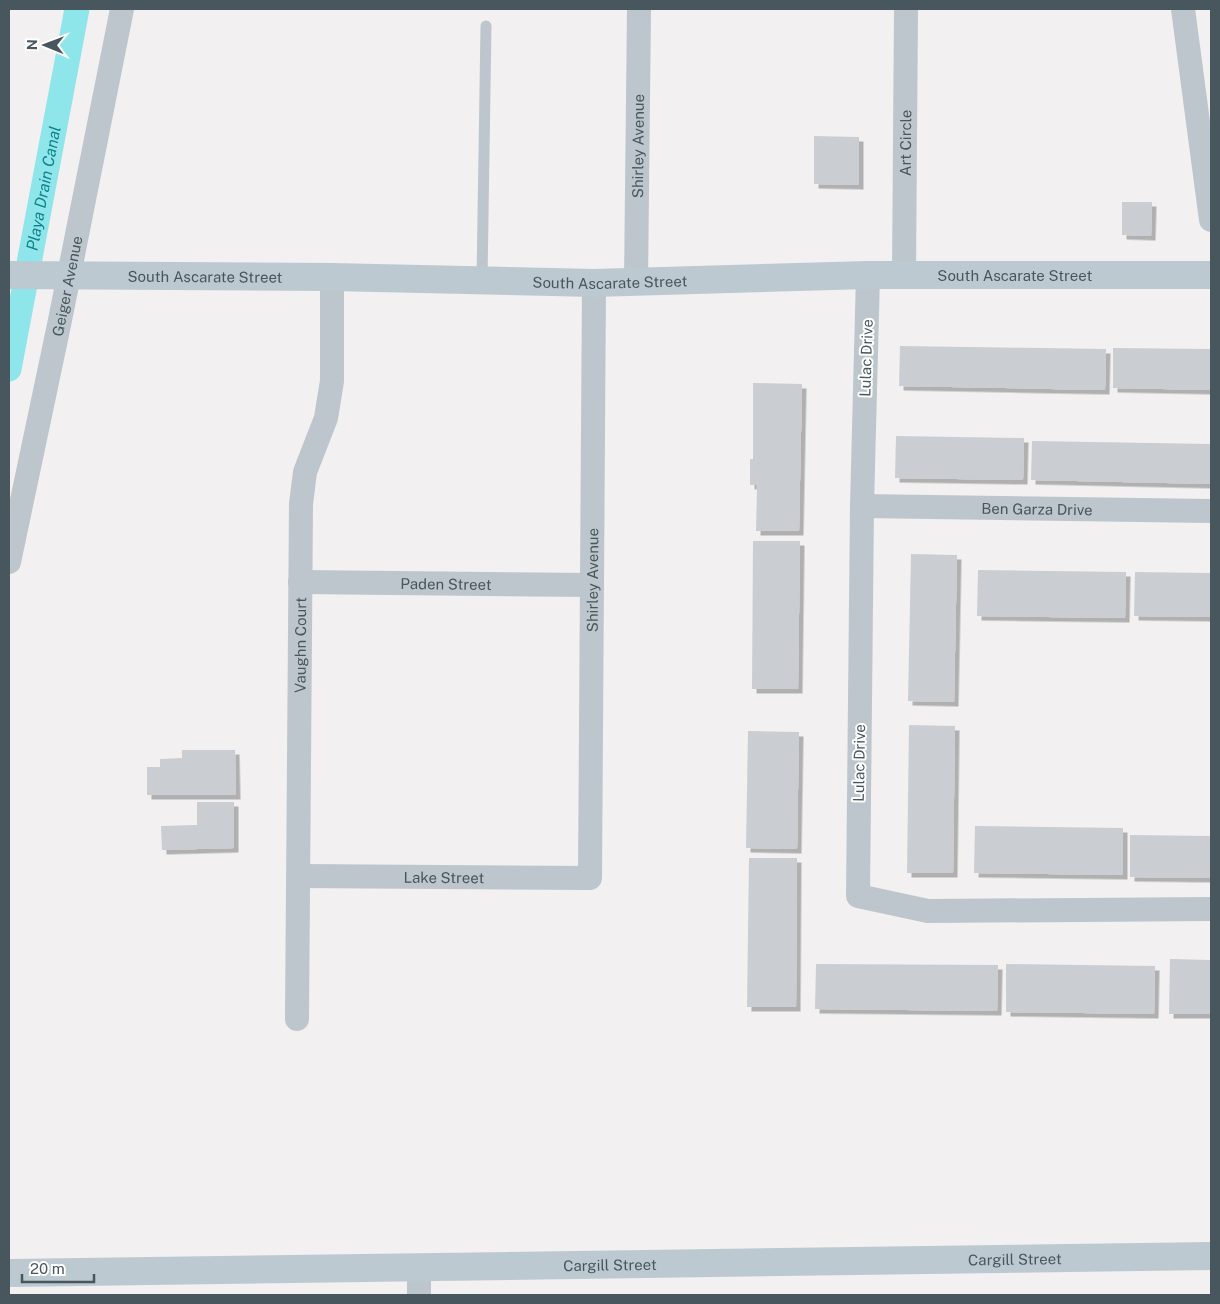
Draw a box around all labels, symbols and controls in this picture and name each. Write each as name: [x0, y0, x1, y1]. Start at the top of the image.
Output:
north arrow: [20, 20, 70, 70]
text: N: [24, 39, 40, 50]
street label: Shirley Avenue: [628, 94, 647, 198]
street label: Art Circle: [896, 110, 914, 176]
water label: Playa Drain Canal: [22, 124, 64, 252]
street label: Geiger Avenue: [48, 234, 85, 338]
street label: South Ascarate Street: [127, 267, 283, 285]
street label: South Ascarate Street: [937, 267, 1092, 284]
street label: South Ascarate Street: [532, 272, 688, 292]
street label: Lulac Drive: [856, 319, 876, 397]
street label: Ben Garza Drive: [981, 499, 1093, 518]
street label: Shirley Avenue: [583, 528, 601, 632]
street label: Paden Street: [400, 575, 492, 592]
street label: Vaughn Court: [291, 597, 309, 693]
street label: Lulac Drive: [850, 724, 868, 802]
street label: Lake Street: [404, 868, 485, 886]
street label: Cargill Street: [968, 1250, 1062, 1268]
scale bar: [22, 1252, 95, 1284]
street label: Cargill Street: [563, 1255, 657, 1274]
text: 20 m: [30, 1260, 65, 1277]

